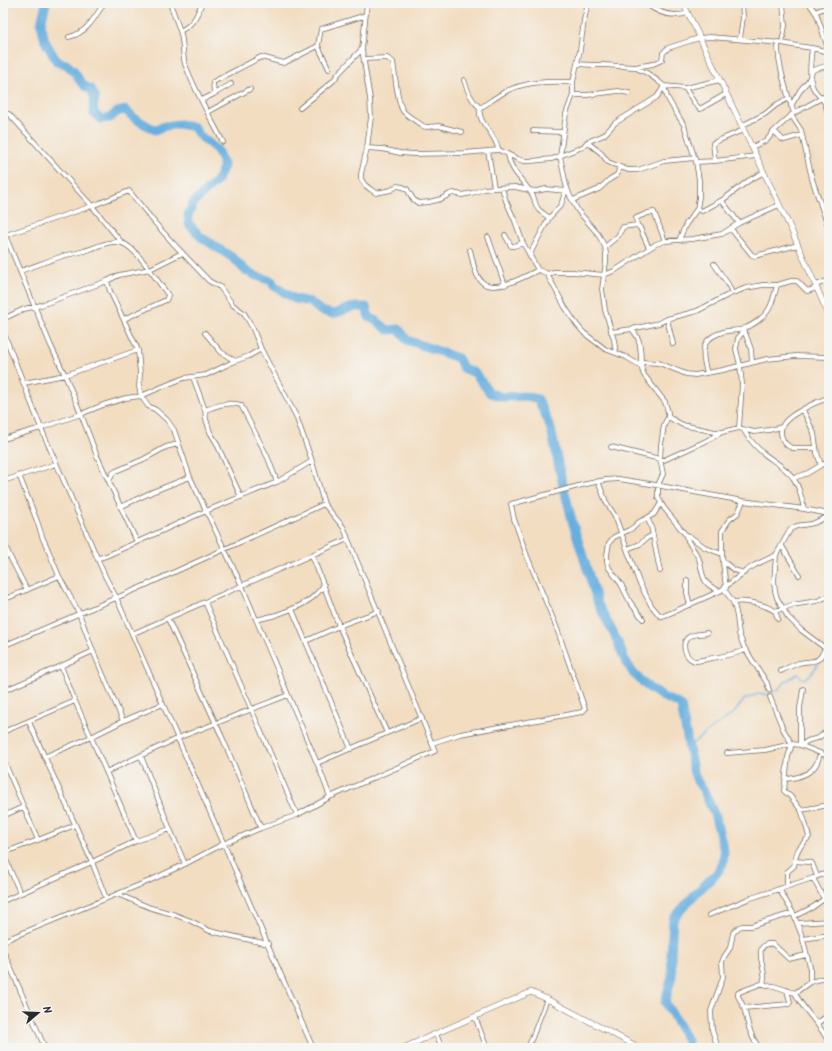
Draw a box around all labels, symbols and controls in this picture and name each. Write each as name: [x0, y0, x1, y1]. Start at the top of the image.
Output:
north arrow: [18, 993, 58, 1033]
text: N: [37, 1004, 56, 1016]

